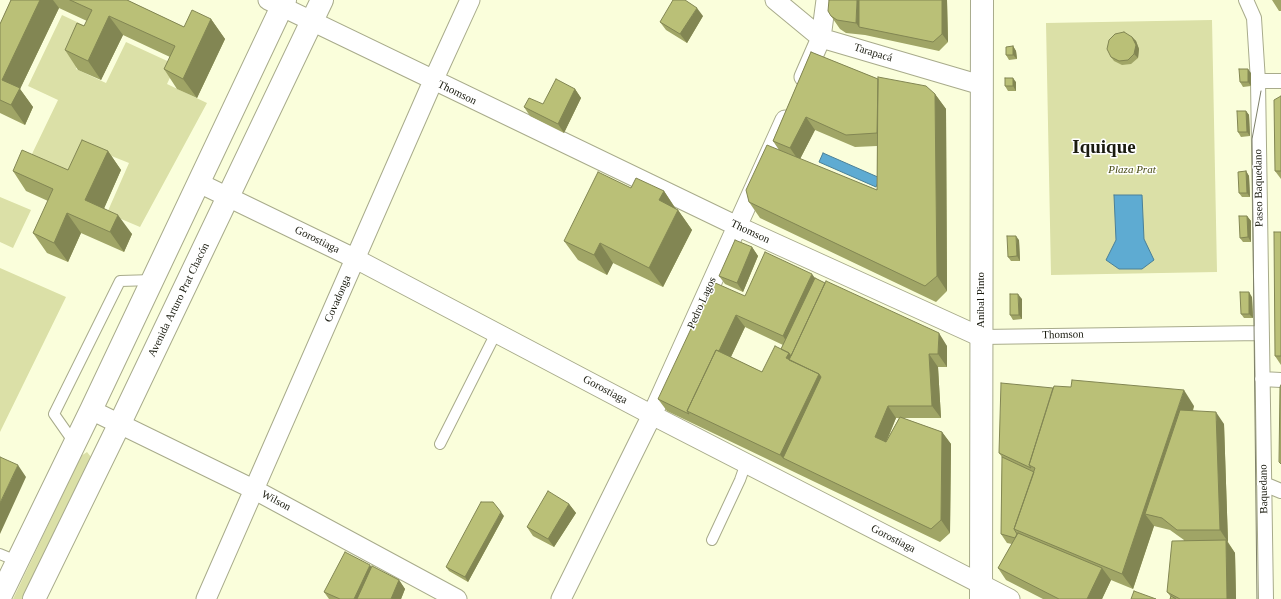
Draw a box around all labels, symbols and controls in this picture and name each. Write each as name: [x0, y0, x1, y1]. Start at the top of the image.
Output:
street label: Tarapacá: [852, 41, 894, 65]
street label: Thomson: [435, 78, 479, 108]
district label: Iquique: [1072, 137, 1136, 159]
street label: Paseo Baquedano: [1252, 149, 1266, 227]
park label: Plaza Prat: [1108, 163, 1156, 177]
street label: Thomson: [728, 217, 772, 247]
street label: Gorostiaga: [292, 223, 342, 257]
street label: Avenida Arturo Prat Chacón: [146, 241, 212, 359]
street label: Aníbal Pinto: [974, 272, 988, 328]
street label: Covadonga: [322, 273, 354, 325]
street label: Pedro Lagos: [685, 275, 719, 331]
street label: Thomson: [1042, 328, 1084, 342]
street label: Gorostiaga: [581, 373, 629, 407]
street label: Baquedano: [1257, 464, 1271, 514]
street label: Wilson: [259, 488, 293, 514]
street label: Gorostiaga: [869, 522, 917, 556]

